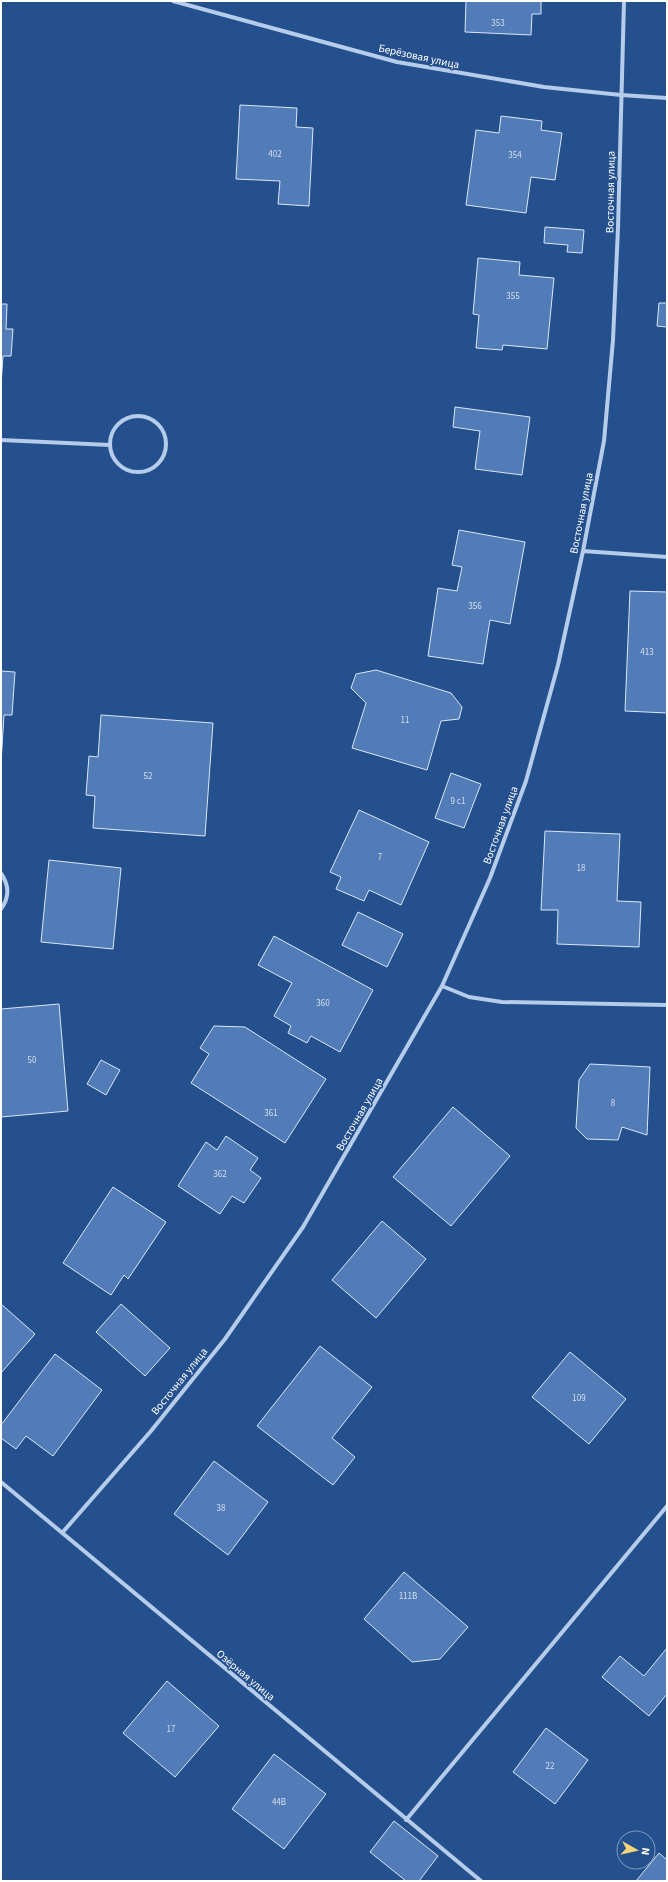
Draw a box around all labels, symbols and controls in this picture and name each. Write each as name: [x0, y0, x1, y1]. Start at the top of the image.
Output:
house number: 353: [491, 17, 505, 30]
street label: Берёзовая улица: [377, 41, 461, 72]
house number: 402: [268, 148, 282, 161]
house number: 354: [508, 149, 522, 162]
street label: Восточная улица: [602, 151, 619, 233]
house number: 355: [506, 290, 520, 303]
street label: Восточная улица: [566, 471, 597, 555]
house number: 356: [468, 600, 482, 613]
house number: 413: [640, 646, 654, 659]
house number: 11: [401, 714, 409, 727]
house number: 52: [144, 770, 153, 783]
street label: Восточная улица: [479, 784, 522, 866]
house number: 9 с1: [451, 795, 465, 808]
house number: 7: [378, 851, 383, 864]
house number: 18: [577, 862, 586, 875]
house number: 360: [316, 997, 330, 1010]
house number: 50: [28, 1054, 37, 1067]
street label: Восточная улица: [332, 1075, 386, 1154]
house number: 8: [611, 1097, 616, 1110]
house number: 361: [264, 1107, 278, 1120]
house number: 362: [213, 1168, 227, 1181]
street label: Восточная улица: [148, 1345, 211, 1418]
house number: 109: [572, 1392, 586, 1405]
house number: 38: [217, 1502, 226, 1515]
house number: 111В: [399, 1590, 417, 1603]
street label: Озёрная улица: [213, 1646, 278, 1704]
house number: 17: [167, 1723, 176, 1736]
house number: 22: [546, 1760, 555, 1773]
house number: 44В: [272, 1796, 286, 1809]
north arrow: [616, 1830, 656, 1870]
text: N: [637, 1847, 653, 1856]

